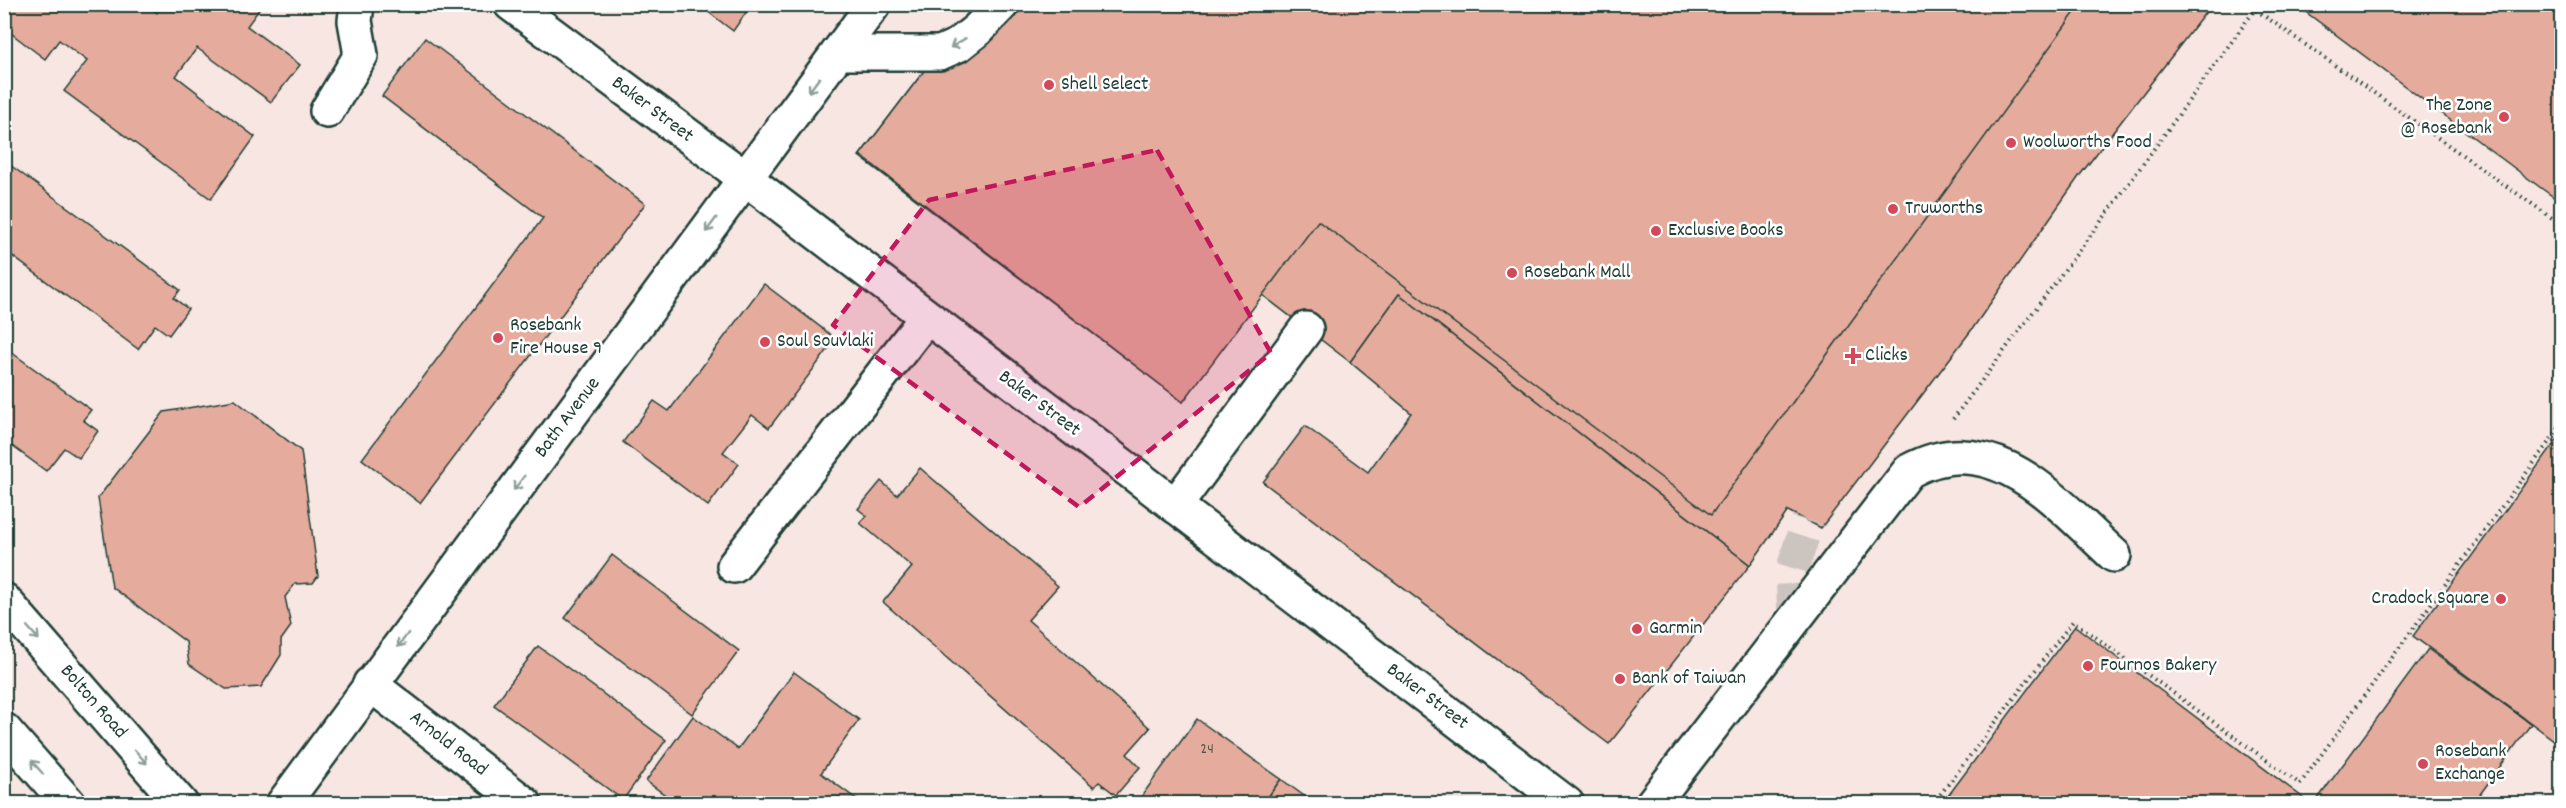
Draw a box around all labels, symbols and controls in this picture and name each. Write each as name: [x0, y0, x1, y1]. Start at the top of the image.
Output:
one-way arrow: [950, 38, 967, 50]
street label: Baker Street: [605, 70, 699, 150]
place label: Shell Select: [1061, 71, 1148, 99]
one-way arrow: [808, 77, 821, 93]
marker: Shell Select: [1042, 78, 1056, 92]
place label: The Zone @ Rosebank: [2400, 92, 2492, 143]
marker: The Zone @ Rosebank: [2497, 110, 2511, 124]
place label: Woolworths Food: [2023, 129, 2152, 157]
marker: Woolworths Food: [2004, 136, 2018, 150]
place label: Truworths: [1905, 195, 1983, 223]
marker: Truworths: [1886, 202, 1900, 216]
one-way arrow: [704, 217, 717, 233]
place label: Exclusive Books: [1668, 217, 1784, 245]
marker: Exclusive Books: [1649, 224, 1663, 238]
place label: Rosebank Mall: [1524, 259, 1631, 287]
marker: Rosebank Mall: [1505, 266, 1519, 280]
place label: Rosebank Fire House 9: [510, 312, 602, 363]
place label: Soul Souvlaki: [777, 328, 874, 356]
marker: Rosebank Fire House 9: [491, 331, 505, 345]
marker: Soul Souvlaki: [758, 335, 772, 349]
place label: Clicks: [1865, 342, 1908, 370]
marker: Clicks: [1846, 349, 1860, 363]
street label: Baker Street: [992, 364, 1086, 444]
street label: Bath Avenue: [528, 372, 608, 464]
one-way arrow: [513, 475, 526, 491]
place label: Cradock Square: [2371, 585, 2489, 613]
marker: Cradock Square: [2494, 592, 2508, 606]
place label: Garmin: [1649, 615, 1703, 643]
marker: Garmin: [1630, 622, 1644, 636]
one-way arrow: [26, 625, 40, 640]
one-way arrow: [397, 632, 410, 648]
place label: Fournos Bakery: [2100, 652, 2217, 680]
street label: Baker Street: [1380, 657, 1474, 737]
street label: Bolton Road: [53, 659, 133, 745]
marker: Fournos Bakery: [2081, 659, 2095, 673]
place label: Bank of Taiwan: [1632, 665, 1746, 693]
marker: Bank of Taiwan: [1613, 672, 1627, 686]
street label: Arnold Road: [403, 704, 493, 784]
house number: 24: [1200, 738, 1214, 761]
place label: Rosebank Exchange: [2435, 738, 2506, 789]
one-way arrow: [134, 749, 148, 764]
marker: Rosebank Exchange: [2416, 757, 2430, 771]
one-way arrow: [30, 760, 44, 775]

